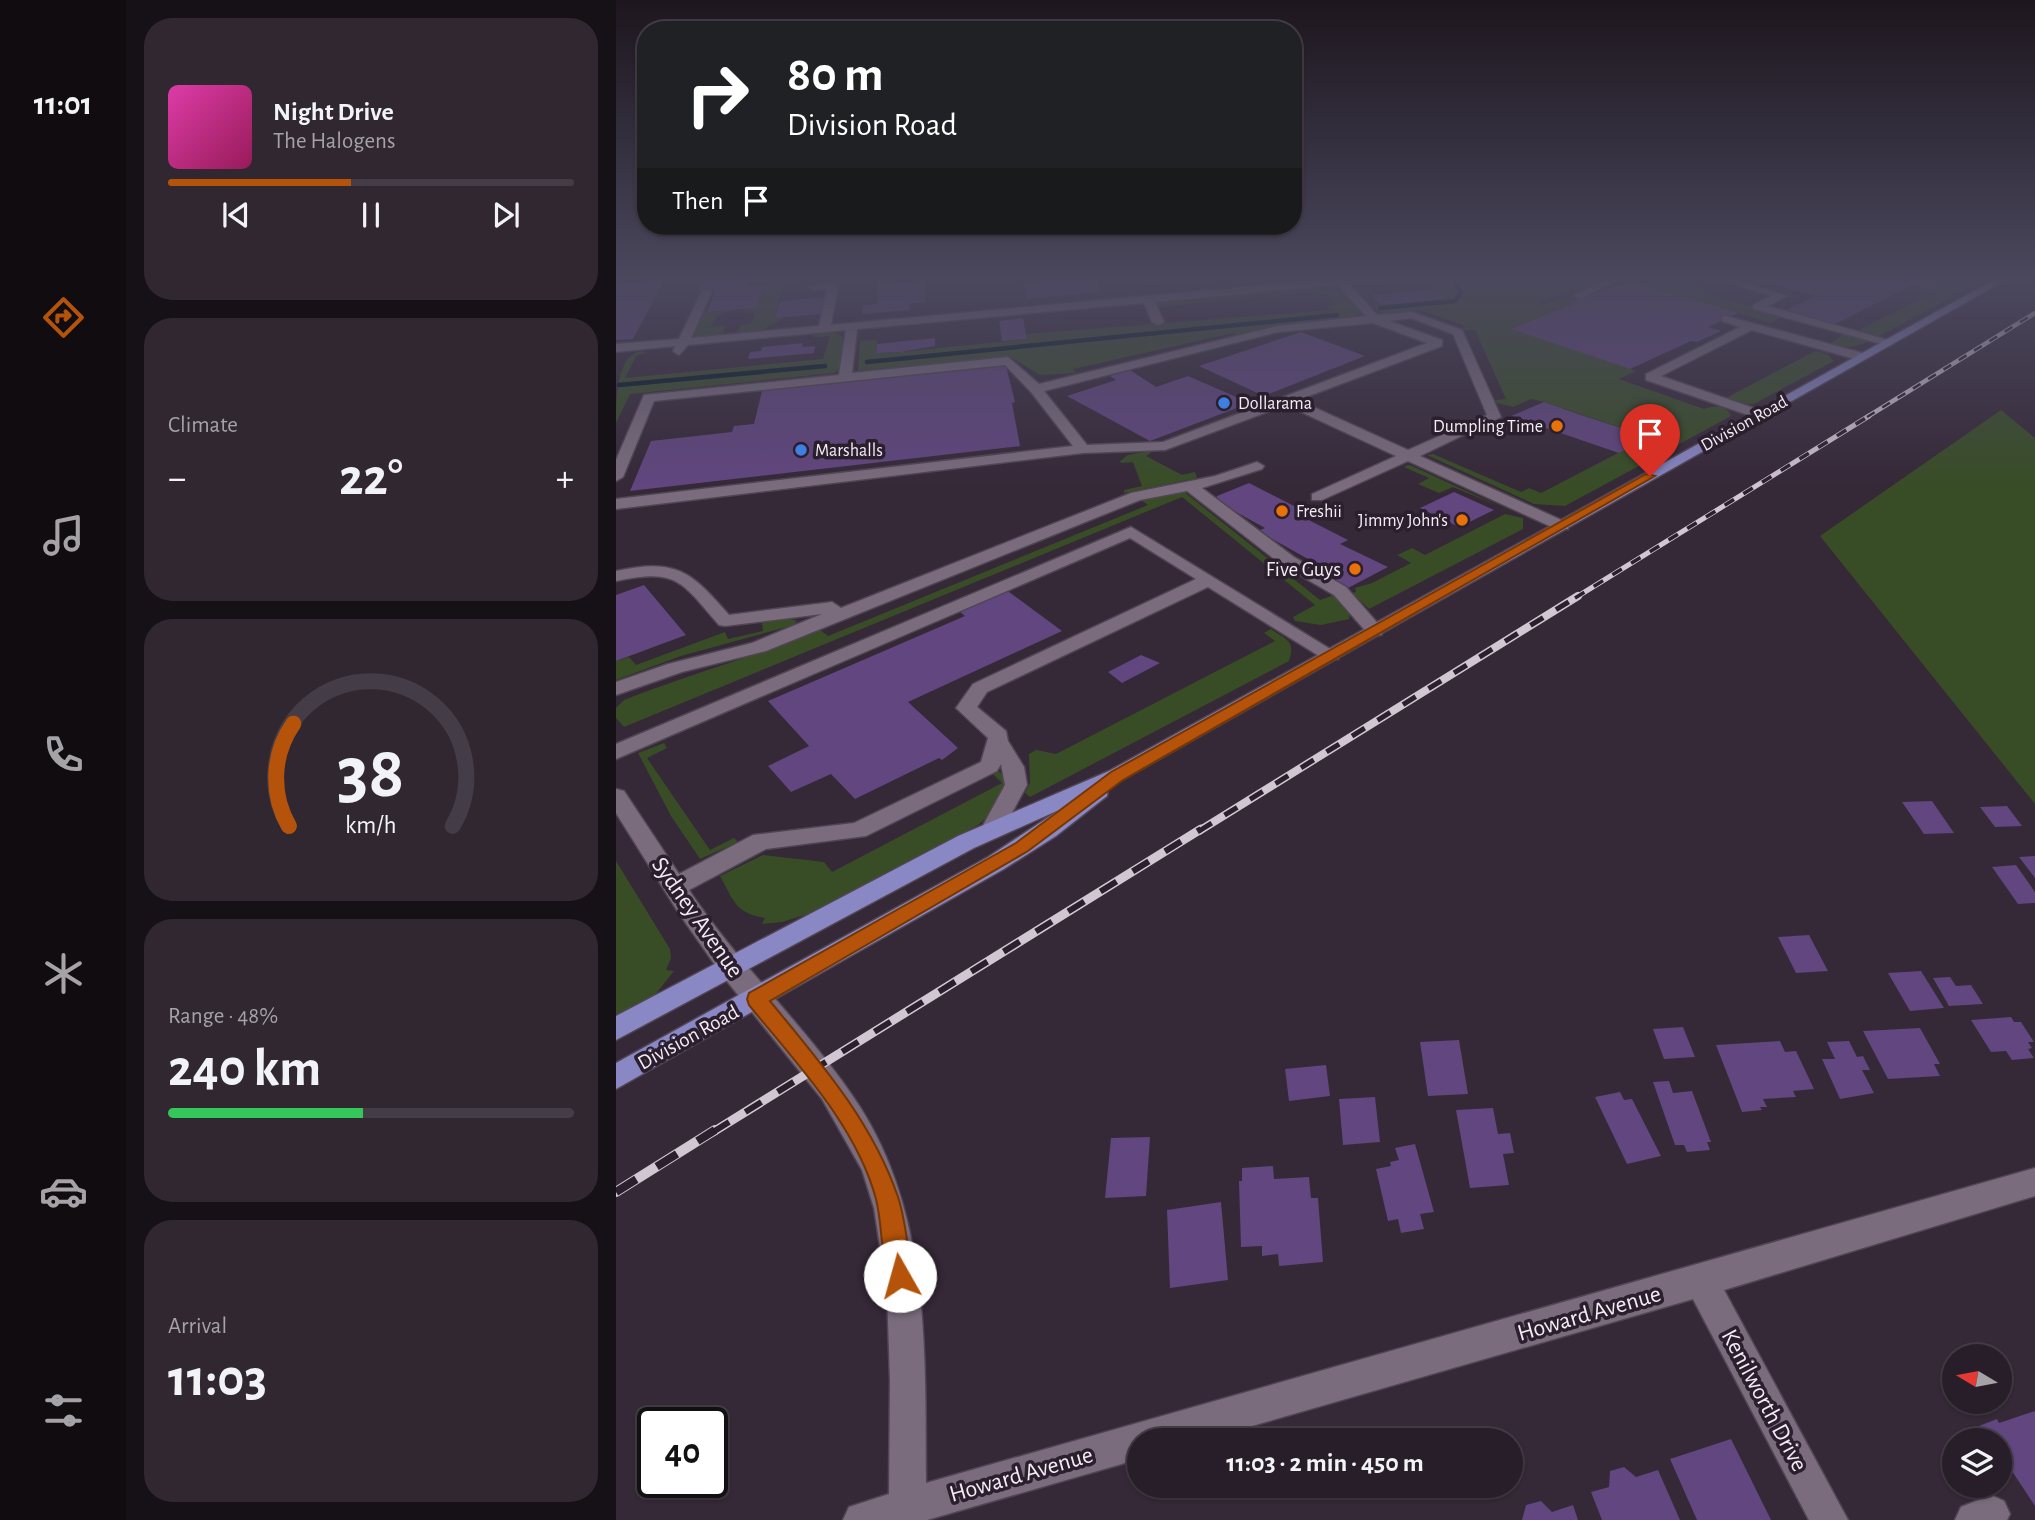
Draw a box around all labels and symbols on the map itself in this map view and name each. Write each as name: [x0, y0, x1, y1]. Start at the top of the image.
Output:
street label: Division Road: [1698, 393, 1791, 455]
marker: Dollarama: [1216, 395, 1232, 411]
place label: Dollarama: [1238, 395, 1312, 413]
pin: [1620, 404, 1680, 476]
place label: Dumpling Time: [1433, 418, 1543, 436]
marker: Dumpling Time: [1549, 418, 1565, 434]
marker: Marshalls: [793, 442, 809, 458]
place label: Marshalls: [815, 442, 883, 460]
marker: Freshii: [1274, 503, 1290, 519]
place label: Freshii: [1296, 503, 1342, 521]
place label: Jimmy John's: [1358, 512, 1448, 530]
marker: Jimmy John's: [1454, 512, 1470, 528]
place label: Five Guys: [1266, 559, 1341, 580]
marker: Five Guys: [1347, 561, 1363, 577]
street label: Sydney Avenue: [647, 853, 747, 982]
street label: Division Road: [634, 1001, 742, 1074]
position arrow: [863, 1239, 937, 1313]
street label: Howard Avenue: [1515, 1282, 1664, 1346]
street label: Kenilworth Drive: [1717, 1326, 1812, 1475]
north arrow: [1942, 1344, 2012, 1414]
speed limit sign: 40: [637, 1407, 728, 1498]
street label: Howard Avenue: [947, 1443, 1096, 1507]

